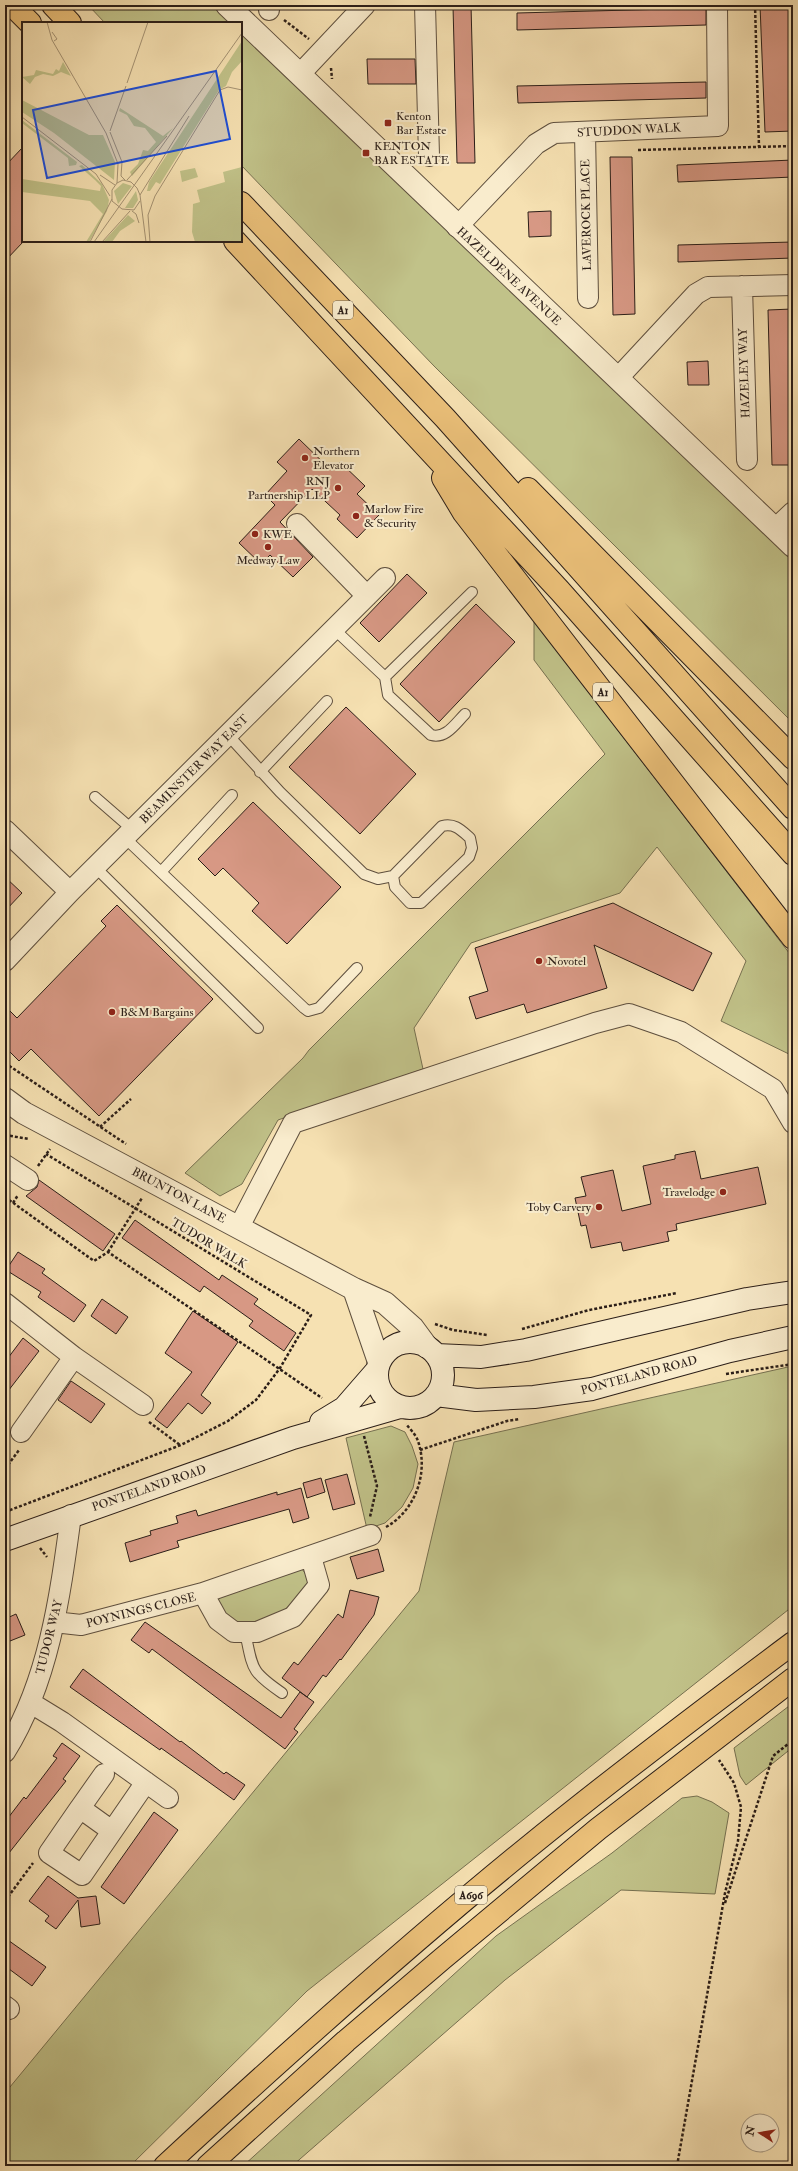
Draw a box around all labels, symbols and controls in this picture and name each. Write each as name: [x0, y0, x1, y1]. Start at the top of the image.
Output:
inset map: [22, 22, 242, 242]
place label: Kenton Bar Estate: [396, 109, 446, 138]
marker: Kenton Bar Estate: [383, 118, 393, 128]
street label: STUDDON WALK: [577, 120, 682, 141]
place label: KENTON BAR ESTATE: [374, 139, 450, 168]
marker: KENTON BAR ESTATE: [361, 148, 371, 158]
street label: LAVEROCK PLACE: [578, 159, 595, 271]
street label: HAZELDENE AVENUE: [453, 224, 564, 329]
road number: A1: [333, 301, 353, 319]
street label: HAZELEY WAY: [735, 327, 754, 418]
place label: Northern Elevator: [313, 444, 360, 473]
marker: Northern Elevator: [300, 453, 310, 463]
place label: RNJ Partnership LLP: [248, 474, 330, 503]
marker: RNJ Partnership LLP: [333, 483, 343, 493]
place label: Marlow Fire & Security: [364, 502, 424, 531]
marker: Marlow Fire & Security: [351, 511, 361, 521]
place label: KWE: [263, 527, 292, 542]
marker: KWE: [250, 529, 260, 539]
marker: Medway Law: [263, 542, 273, 552]
place label: Medway Law: [236, 553, 300, 568]
road number: A1: [593, 683, 613, 701]
street label: BEAMINSTER WAY EAST: [137, 712, 252, 827]
place label: Novotel: [547, 954, 586, 969]
marker: Novotel: [534, 956, 544, 966]
place label: B&M Bargains: [120, 1005, 194, 1020]
marker: B&M Bargains: [107, 1007, 117, 1017]
street label: BRUNTON LANE: [129, 1164, 229, 1227]
place label: Travelodge: [662, 1185, 715, 1200]
marker: Travelodge: [718, 1187, 728, 1197]
place label: Toby Carvery: [526, 1200, 592, 1215]
marker: Toby Carvery: [594, 1202, 604, 1212]
street label: TUDOR WALK: [168, 1215, 250, 1272]
street label: PONTELAND ROAD: [579, 1353, 699, 1398]
street label: PONTELAND ROAD: [90, 1462, 209, 1515]
street label: POYNINGS CLOSE: [85, 1589, 198, 1631]
street label: TUDOR WAY: [33, 1597, 66, 1676]
road number: A696: [455, 1886, 487, 1904]
north arrow: [740, 2113, 780, 2153]
text: N: [743, 2124, 758, 2138]

